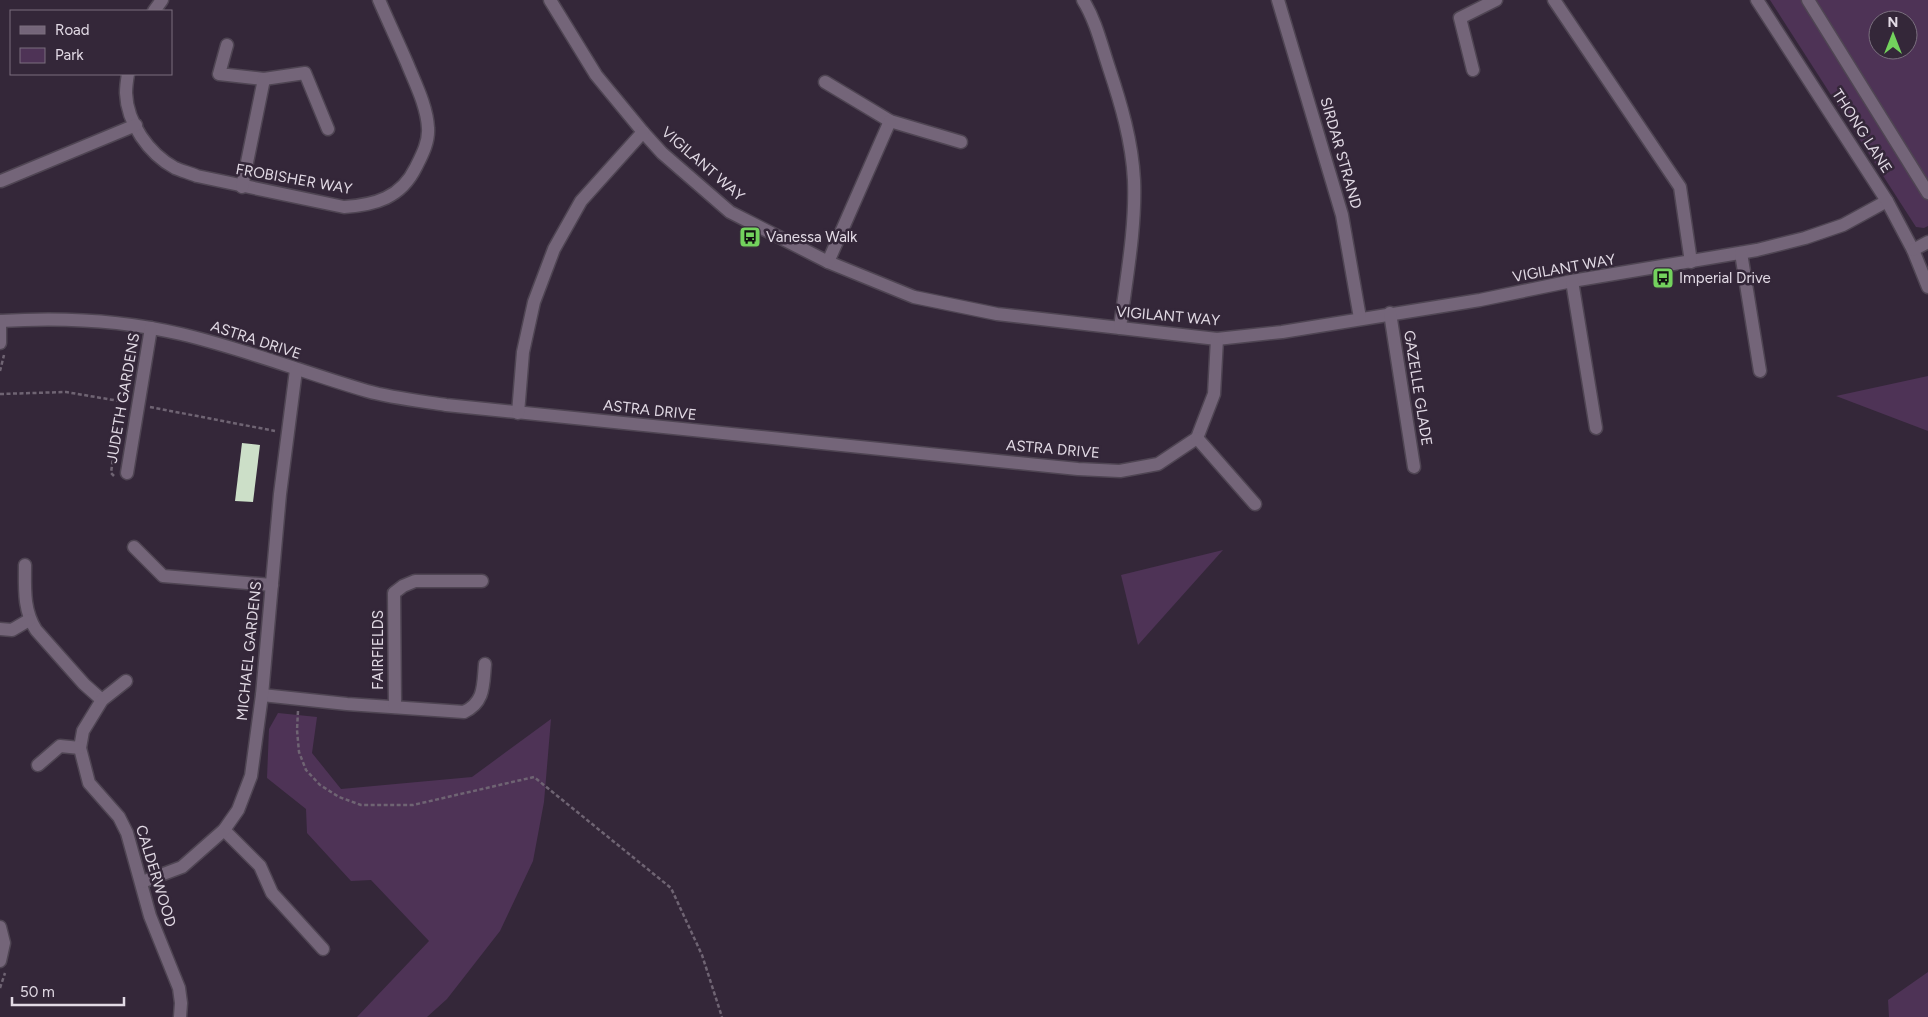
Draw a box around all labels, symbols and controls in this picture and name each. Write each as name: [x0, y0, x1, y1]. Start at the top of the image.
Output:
legend: [10, 10, 172, 75]
north arrow: [1868, 10, 1918, 60]
text: N: [1888, 14, 1898, 31]
text: Road: [55, 21, 90, 39]
text: Park: [55, 46, 84, 64]
street label: THONG LANE: [1828, 86, 1896, 176]
street label: SIRDAR STRAND: [1316, 95, 1366, 211]
street label: VIGILANT WAY: [658, 123, 748, 205]
street label: FROBISHER WAY: [234, 160, 354, 198]
bus stop icon: Vanessa Walk: [738, 225, 762, 249]
place label: Vanessa Walk: [766, 228, 858, 246]
street label: VIGILANT WAY: [1511, 250, 1617, 286]
bus stop icon: Imperial Drive: [1651, 266, 1675, 290]
place label: Imperial Drive: [1679, 269, 1771, 287]
street label: VIGILANT WAY: [1115, 302, 1221, 330]
street label: ASTRA DRIVE: [209, 317, 303, 363]
street label: GAZELLE GLADE: [1400, 329, 1436, 447]
street label: JUDETH GARDENS: [103, 332, 143, 464]
street label: ASTRA DRIVE: [602, 396, 698, 424]
street label: ASTRA DRIVE: [1005, 436, 1101, 462]
street label: MICHAEL GARDENS: [233, 580, 265, 722]
street label: FAIRFIELDS: [369, 610, 387, 690]
street label: CALDERWOOD: [132, 823, 180, 929]
scale bar: [12, 974, 125, 1006]
text: 50 m: [20, 983, 55, 1001]

